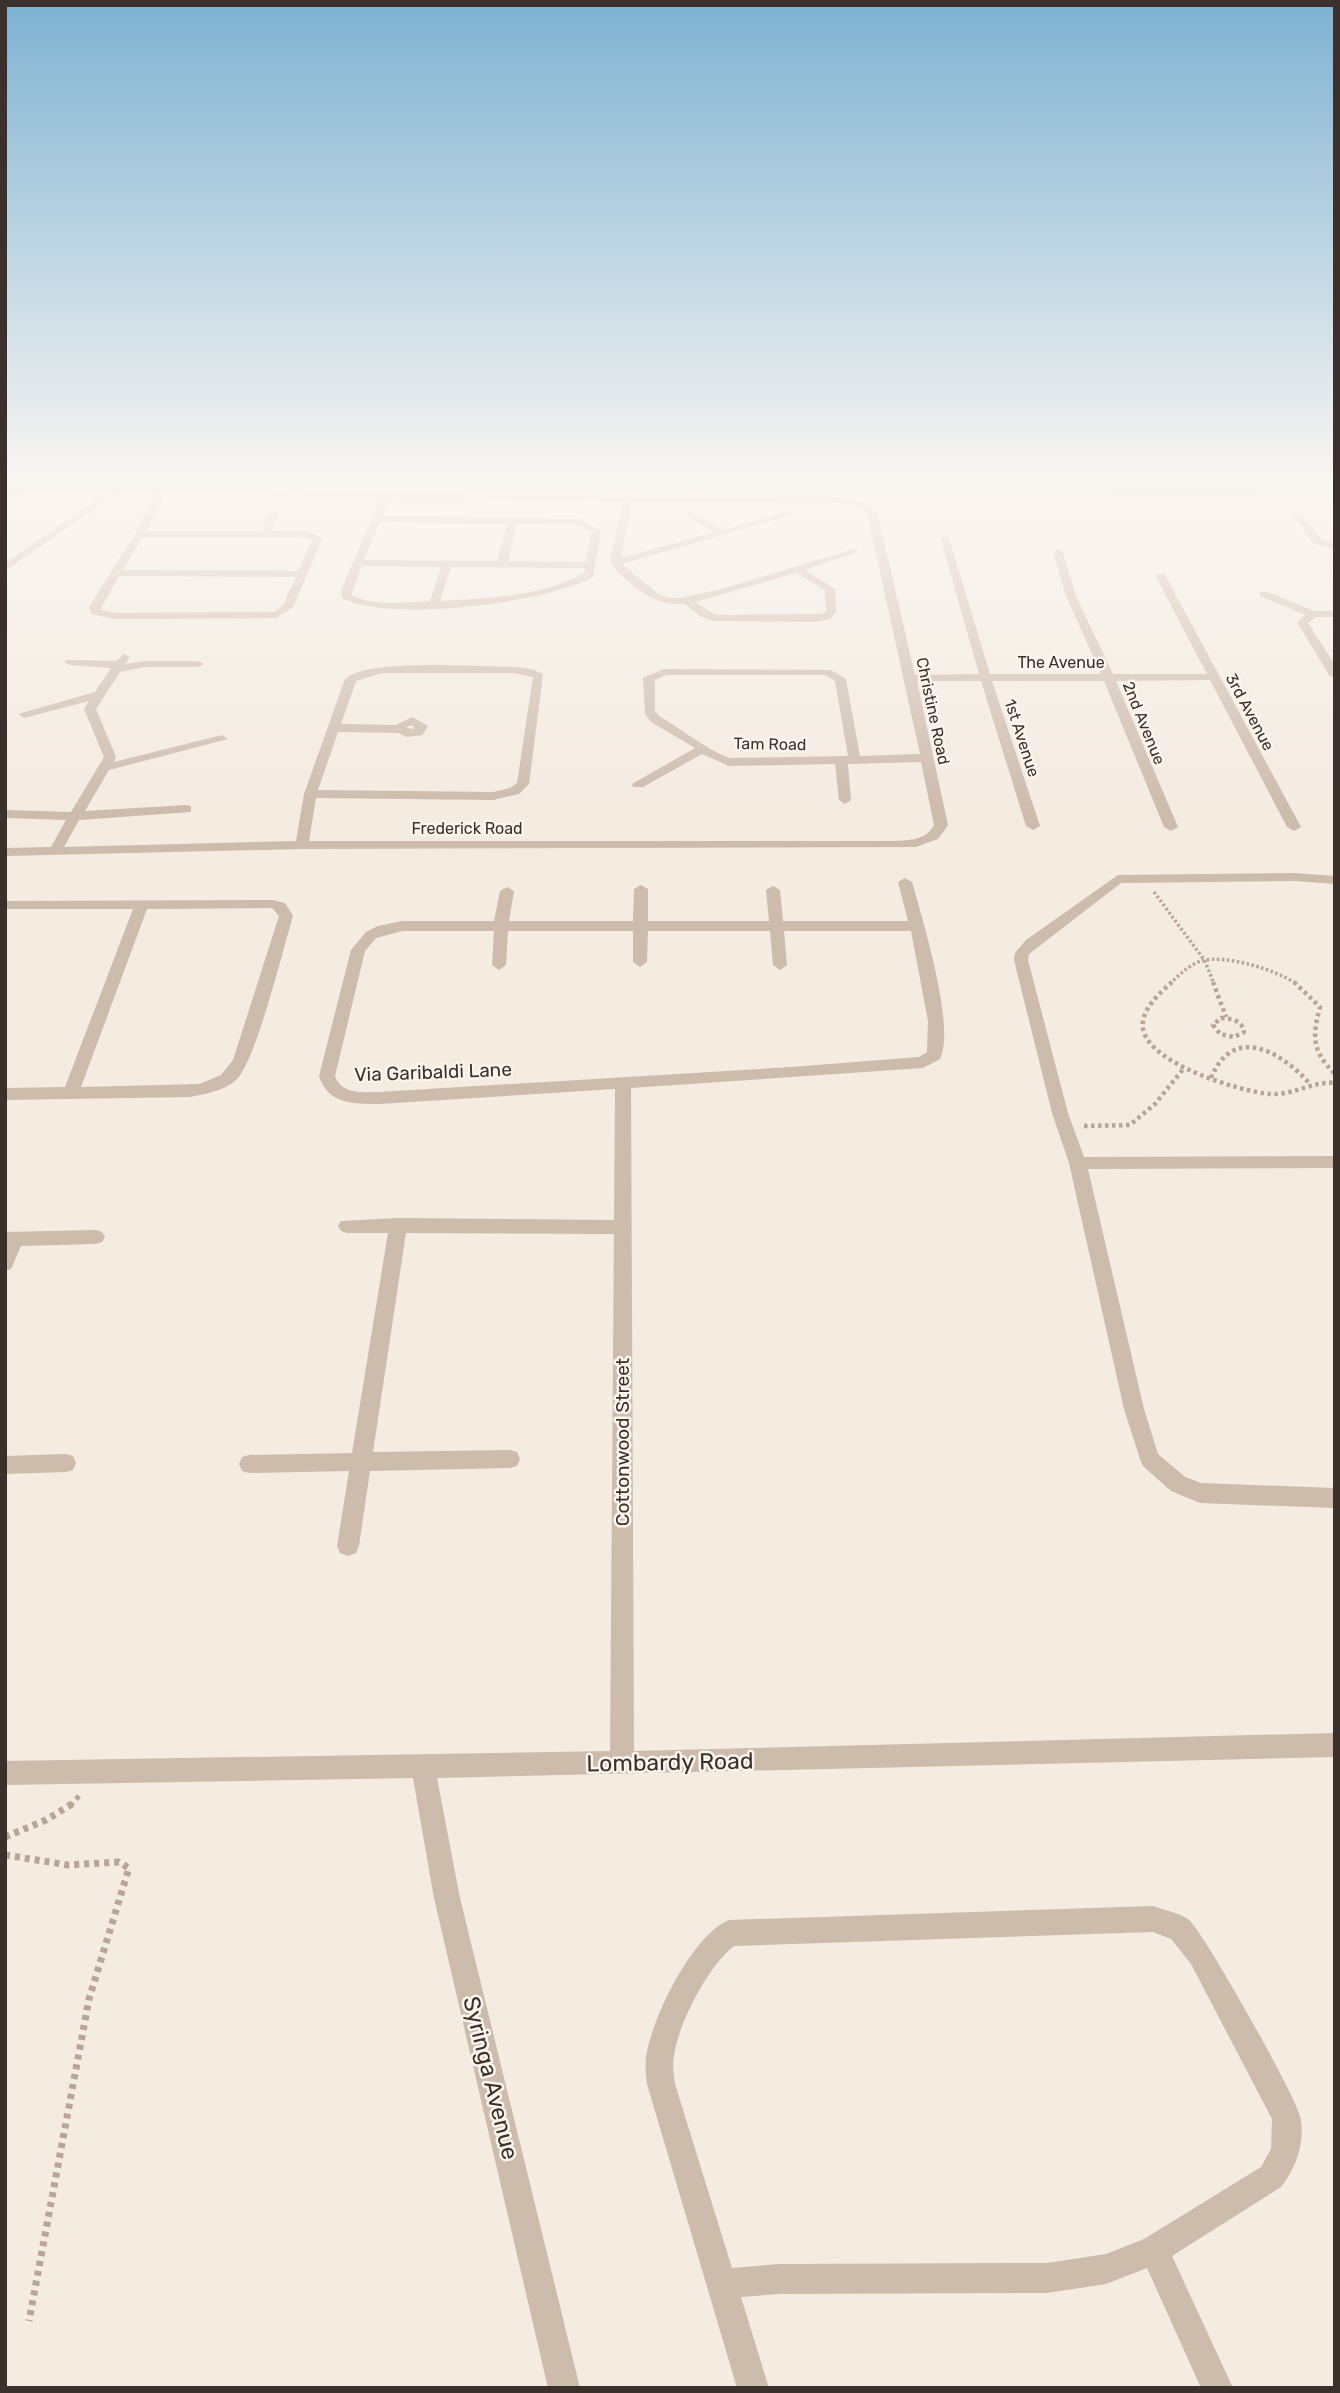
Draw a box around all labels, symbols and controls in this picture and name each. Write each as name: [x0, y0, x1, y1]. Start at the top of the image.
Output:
street label: The Avenue: [1017, 653, 1105, 672]
street label: Christine Road: [912, 656, 954, 766]
street label: 3rd Avenue: [1222, 670, 1278, 754]
street label: 2nd Avenue: [1119, 679, 1169, 767]
street label: 1st Avenue: [1000, 697, 1044, 779]
street label: Tam Road: [733, 734, 807, 754]
street label: Frederick Road: [411, 819, 523, 838]
street label: Via Garibaldi Lane: [354, 1058, 512, 1086]
street label: Cottonwood Street: [611, 1357, 634, 1526]
street label: Lombardy Road: [586, 1747, 754, 1777]
street label: Syringa Avenue: [457, 1993, 525, 2163]

